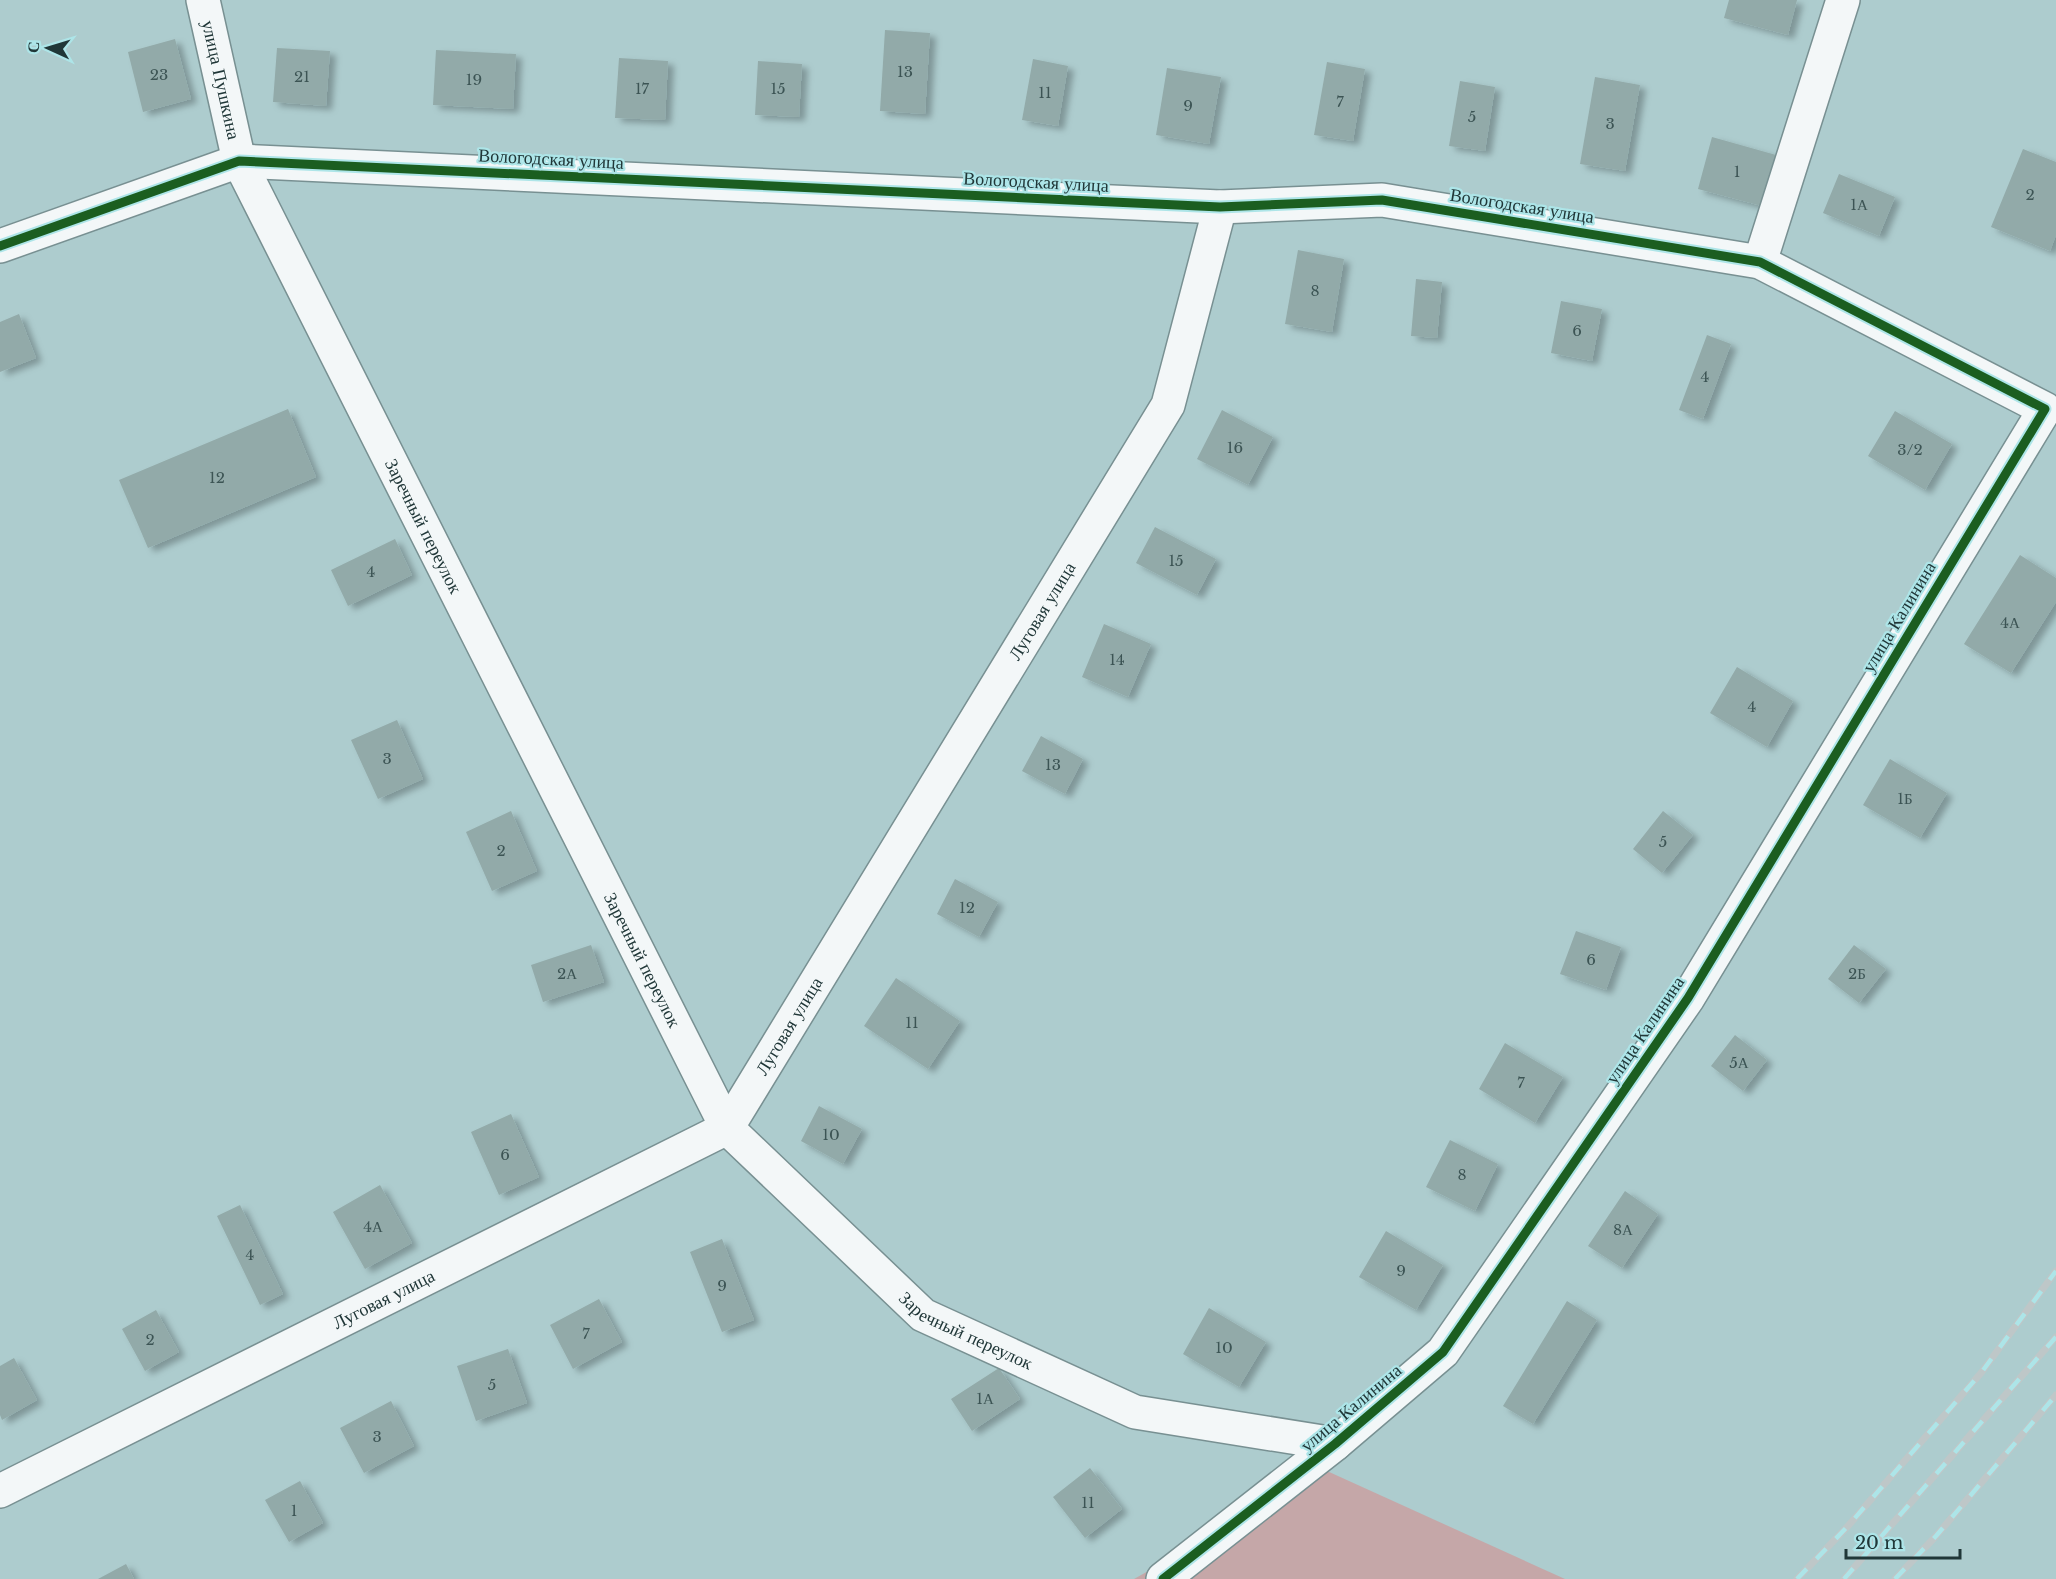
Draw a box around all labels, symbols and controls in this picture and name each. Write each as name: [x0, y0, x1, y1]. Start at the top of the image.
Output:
north arrow: [18, 18, 78, 78]
street label: улица Пушкина: [197, 18, 245, 142]
text: С: [23, 40, 43, 53]
house number: 13: [897, 62, 913, 81]
house number: 23: [150, 65, 168, 84]
house number: 21: [294, 67, 310, 86]
house number: 19: [466, 70, 482, 89]
house number: 17: [635, 79, 650, 98]
house number: 15: [770, 79, 786, 98]
house number: 11: [1038, 83, 1052, 102]
house number: 7: [1336, 92, 1344, 111]
house number: 9: [1183, 96, 1193, 115]
house number: 5: [1468, 107, 1476, 126]
house number: 3: [1605, 114, 1615, 133]
street label: Вологодская улица: [478, 144, 624, 174]
house number: 1: [1734, 162, 1740, 181]
street label: Вологодская улица: [963, 167, 1109, 197]
street label: Вологодская улица: [1448, 184, 1596, 228]
house number: 2: [2025, 185, 2035, 204]
house number: 1А: [1850, 195, 1868, 214]
house number: 8: [1310, 281, 1320, 300]
house number: 6: [1572, 321, 1582, 340]
house number: 4: [1701, 367, 1709, 386]
house number: 16: [1227, 438, 1243, 457]
house number: 3/2: [1897, 440, 1923, 459]
street label: Заречный переулок: [380, 455, 467, 598]
house number: 12: [209, 468, 225, 487]
house number: 15: [1168, 551, 1184, 570]
street label: Луговая улица: [1004, 558, 1081, 664]
street label: улица Калинина: [1857, 558, 1941, 676]
house number: 4: [367, 562, 375, 581]
house number: 4А: [2000, 613, 2020, 632]
house number: 14: [1109, 650, 1125, 669]
house number: 4: [1748, 697, 1756, 716]
house number: 3: [382, 749, 392, 768]
house number: 13: [1045, 755, 1061, 774]
house number: 1Б: [1897, 789, 1913, 808]
house number: 5: [1659, 832, 1667, 851]
house number: 2: [496, 841, 506, 860]
street label: Заречный переулок: [599, 889, 686, 1031]
house number: 12: [959, 898, 975, 917]
house number: 6: [1586, 950, 1596, 969]
house number: 2А: [557, 964, 577, 983]
house number: 2Б: [1848, 964, 1866, 983]
street label: улица Калинина: [1601, 972, 1689, 1088]
street label: Луговая улица: [751, 973, 827, 1079]
house number: 11: [905, 1013, 919, 1032]
house number: 5А: [1729, 1053, 1749, 1072]
house number: 7: [1517, 1073, 1525, 1092]
house number: 10: [822, 1125, 840, 1144]
house number: 6: [500, 1145, 510, 1164]
house number: 8: [1457, 1165, 1467, 1184]
house number: 4А: [363, 1217, 383, 1236]
house number: 8А: [1613, 1220, 1633, 1239]
house number: 4: [246, 1245, 254, 1264]
house number: 9: [1396, 1261, 1406, 1280]
street label: Луговая улица: [329, 1265, 438, 1334]
house number: 9: [717, 1276, 727, 1295]
street label: Заречный переулок: [894, 1287, 1036, 1375]
house number: 7: [582, 1324, 590, 1343]
house number: 2: [145, 1330, 155, 1349]
house number: 10: [1215, 1338, 1233, 1357]
street label: улица Калинина: [1296, 1359, 1406, 1457]
house number: 5: [488, 1375, 496, 1394]
house number: 1А: [976, 1389, 994, 1408]
house number: 3: [372, 1427, 382, 1446]
house number: 11: [1081, 1493, 1095, 1512]
house number: 1: [291, 1501, 297, 1520]
scale bar: [1846, 1522, 1960, 1560]
text: 20 m: [1855, 1532, 1903, 1554]

